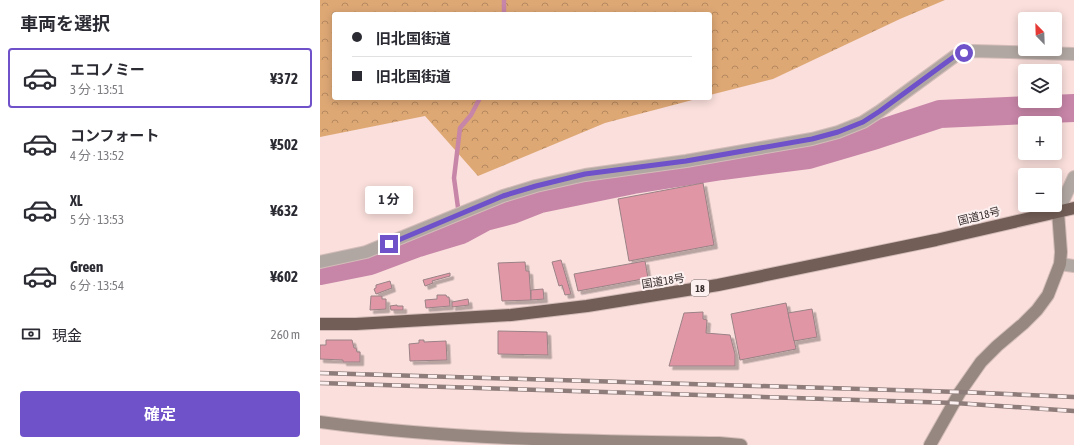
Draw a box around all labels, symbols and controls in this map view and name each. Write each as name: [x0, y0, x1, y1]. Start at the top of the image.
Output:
north arrow: [1018, 12, 1062, 56]
map controls: [1018, 12, 1062, 212]
text: 車両を選択: [20, 13, 110, 34]
text: 旧北国街道: [376, 30, 451, 47]
route start: [955, 44, 973, 62]
icon: car: [22, 60, 58, 96]
text: エコノミー: [70, 61, 145, 78]
button: layers: [1018, 64, 1062, 108]
text: 旧北国街道: [376, 68, 451, 85]
text: ¥372: [270, 70, 298, 87]
text: 3 分 · 13:51: [70, 82, 124, 97]
button: +: [1018, 116, 1062, 160]
icon: car: [22, 126, 58, 162]
text: コンフォート: [70, 127, 160, 144]
text: ¥502: [270, 136, 298, 153]
text: 4 分 · 13:52: [70, 148, 124, 163]
button: −: [1018, 168, 1062, 212]
callout: 1 分: [365, 186, 413, 214]
icon: car: [22, 192, 58, 228]
text: XL: [70, 192, 83, 209]
text: 1 分: [379, 192, 399, 207]
text: ¥632: [270, 202, 298, 219]
street label: 国道18号: [957, 205, 1001, 227]
text: 5 分 · 13:53: [70, 212, 124, 227]
route end: [380, 235, 398, 253]
icon: car: [22, 258, 58, 294]
text: Green: [70, 258, 103, 275]
text: ¥602: [270, 268, 298, 285]
street label: 国道18号: [641, 272, 685, 290]
text: 6 分 · 13:54: [70, 278, 124, 293]
road number: 18: [691, 280, 709, 296]
icon: cash: [20, 323, 42, 345]
text: 現金: [52, 327, 82, 344]
text: 260 m: [271, 327, 300, 342]
button: 確定: [20, 391, 300, 437]

